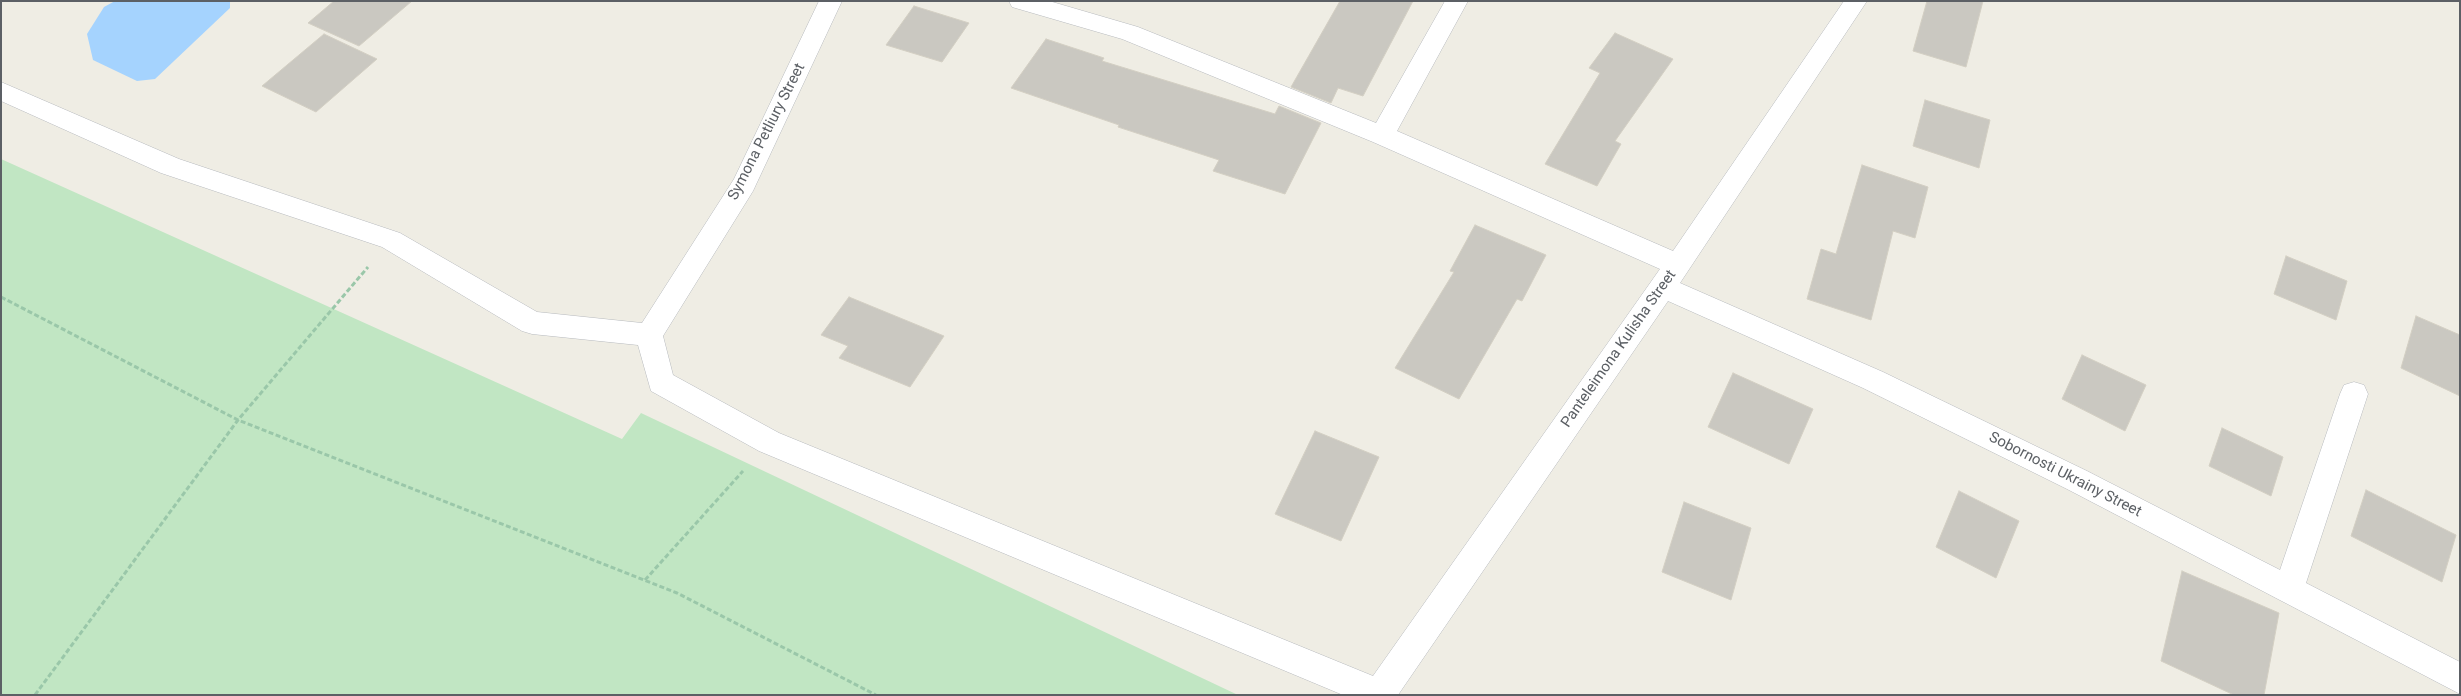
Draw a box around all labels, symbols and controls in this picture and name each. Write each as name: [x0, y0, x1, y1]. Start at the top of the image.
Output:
street label: Symona Petliury Street: [725, 61, 809, 203]
street label: Panteleimona Kulisha Street: [1558, 267, 1680, 431]
street label: Sobornosti Ukrainy Street: [1986, 429, 2144, 521]

